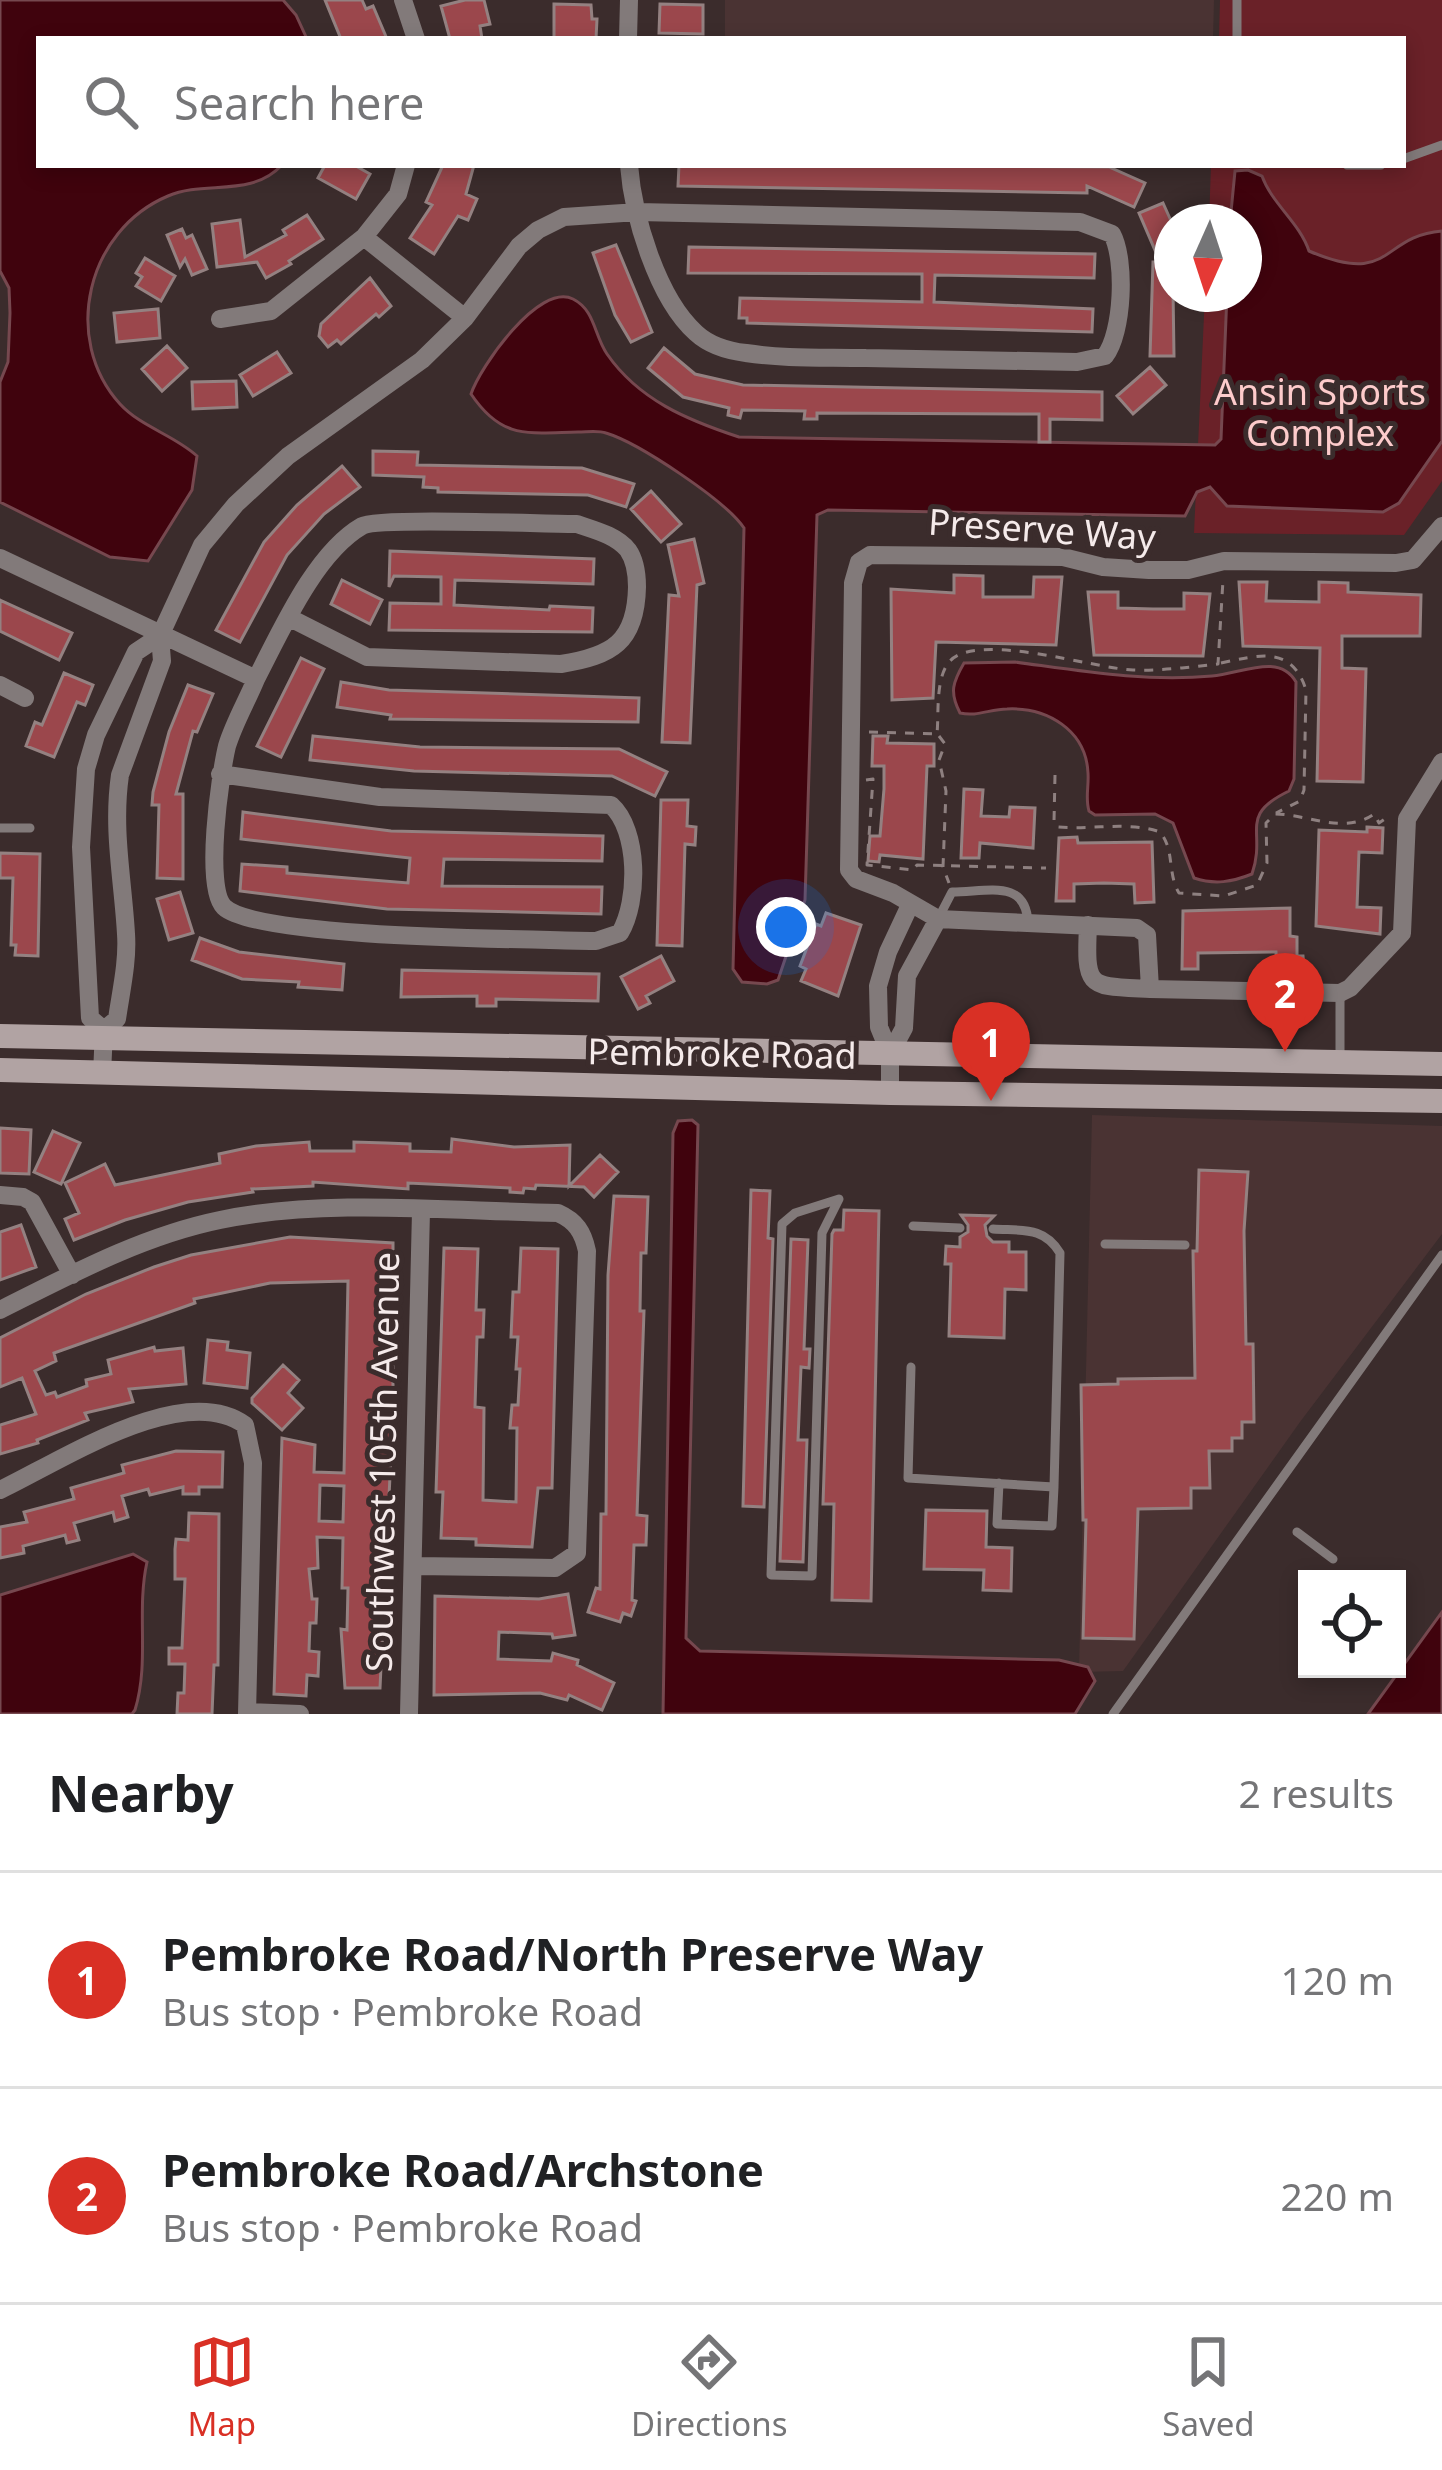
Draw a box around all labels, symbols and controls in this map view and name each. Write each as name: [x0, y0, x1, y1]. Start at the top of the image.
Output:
search box: [36, 36, 1406, 168]
icon: search: [78, 69, 144, 135]
text: Search here: [174, 72, 424, 133]
north arrow: [1154, 204, 1262, 312]
park label: Ansin Sports Complex: [1214, 367, 1426, 457]
street label: Preserve Way: [927, 497, 1158, 561]
your location: [756, 897, 816, 957]
pin: 2: [1246, 953, 1324, 1052]
pin: 1: [952, 1002, 1030, 1101]
street label: Pembroke Road: [587, 1026, 857, 1080]
street label: Southwest 105th Avenue: [354, 1252, 410, 1672]
map controls: [1298, 1570, 1406, 1678]
button: locate: [1298, 1570, 1406, 1678]
text: Nearby: [48, 1757, 234, 1827]
text: 2 results: [1239, 1766, 1394, 1819]
text: Pembroke Road/North Preserve Way: [162, 1923, 983, 1984]
text: 1: [76, 1953, 98, 2006]
text: 120 m: [1280, 1953, 1394, 2006]
text: Bus stop · Pembroke Road: [162, 1984, 643, 2037]
text: Pembroke Road/Archstone: [162, 2139, 764, 2200]
text: 2: [76, 2169, 98, 2222]
text: 220 m: [1280, 2169, 1394, 2222]
text: Bus stop · Pembroke Road: [162, 2200, 643, 2253]
tab: Map: [187, 2329, 256, 2446]
tab: Directions: [631, 2329, 788, 2446]
tab: Saved: [1162, 2329, 1255, 2446]

